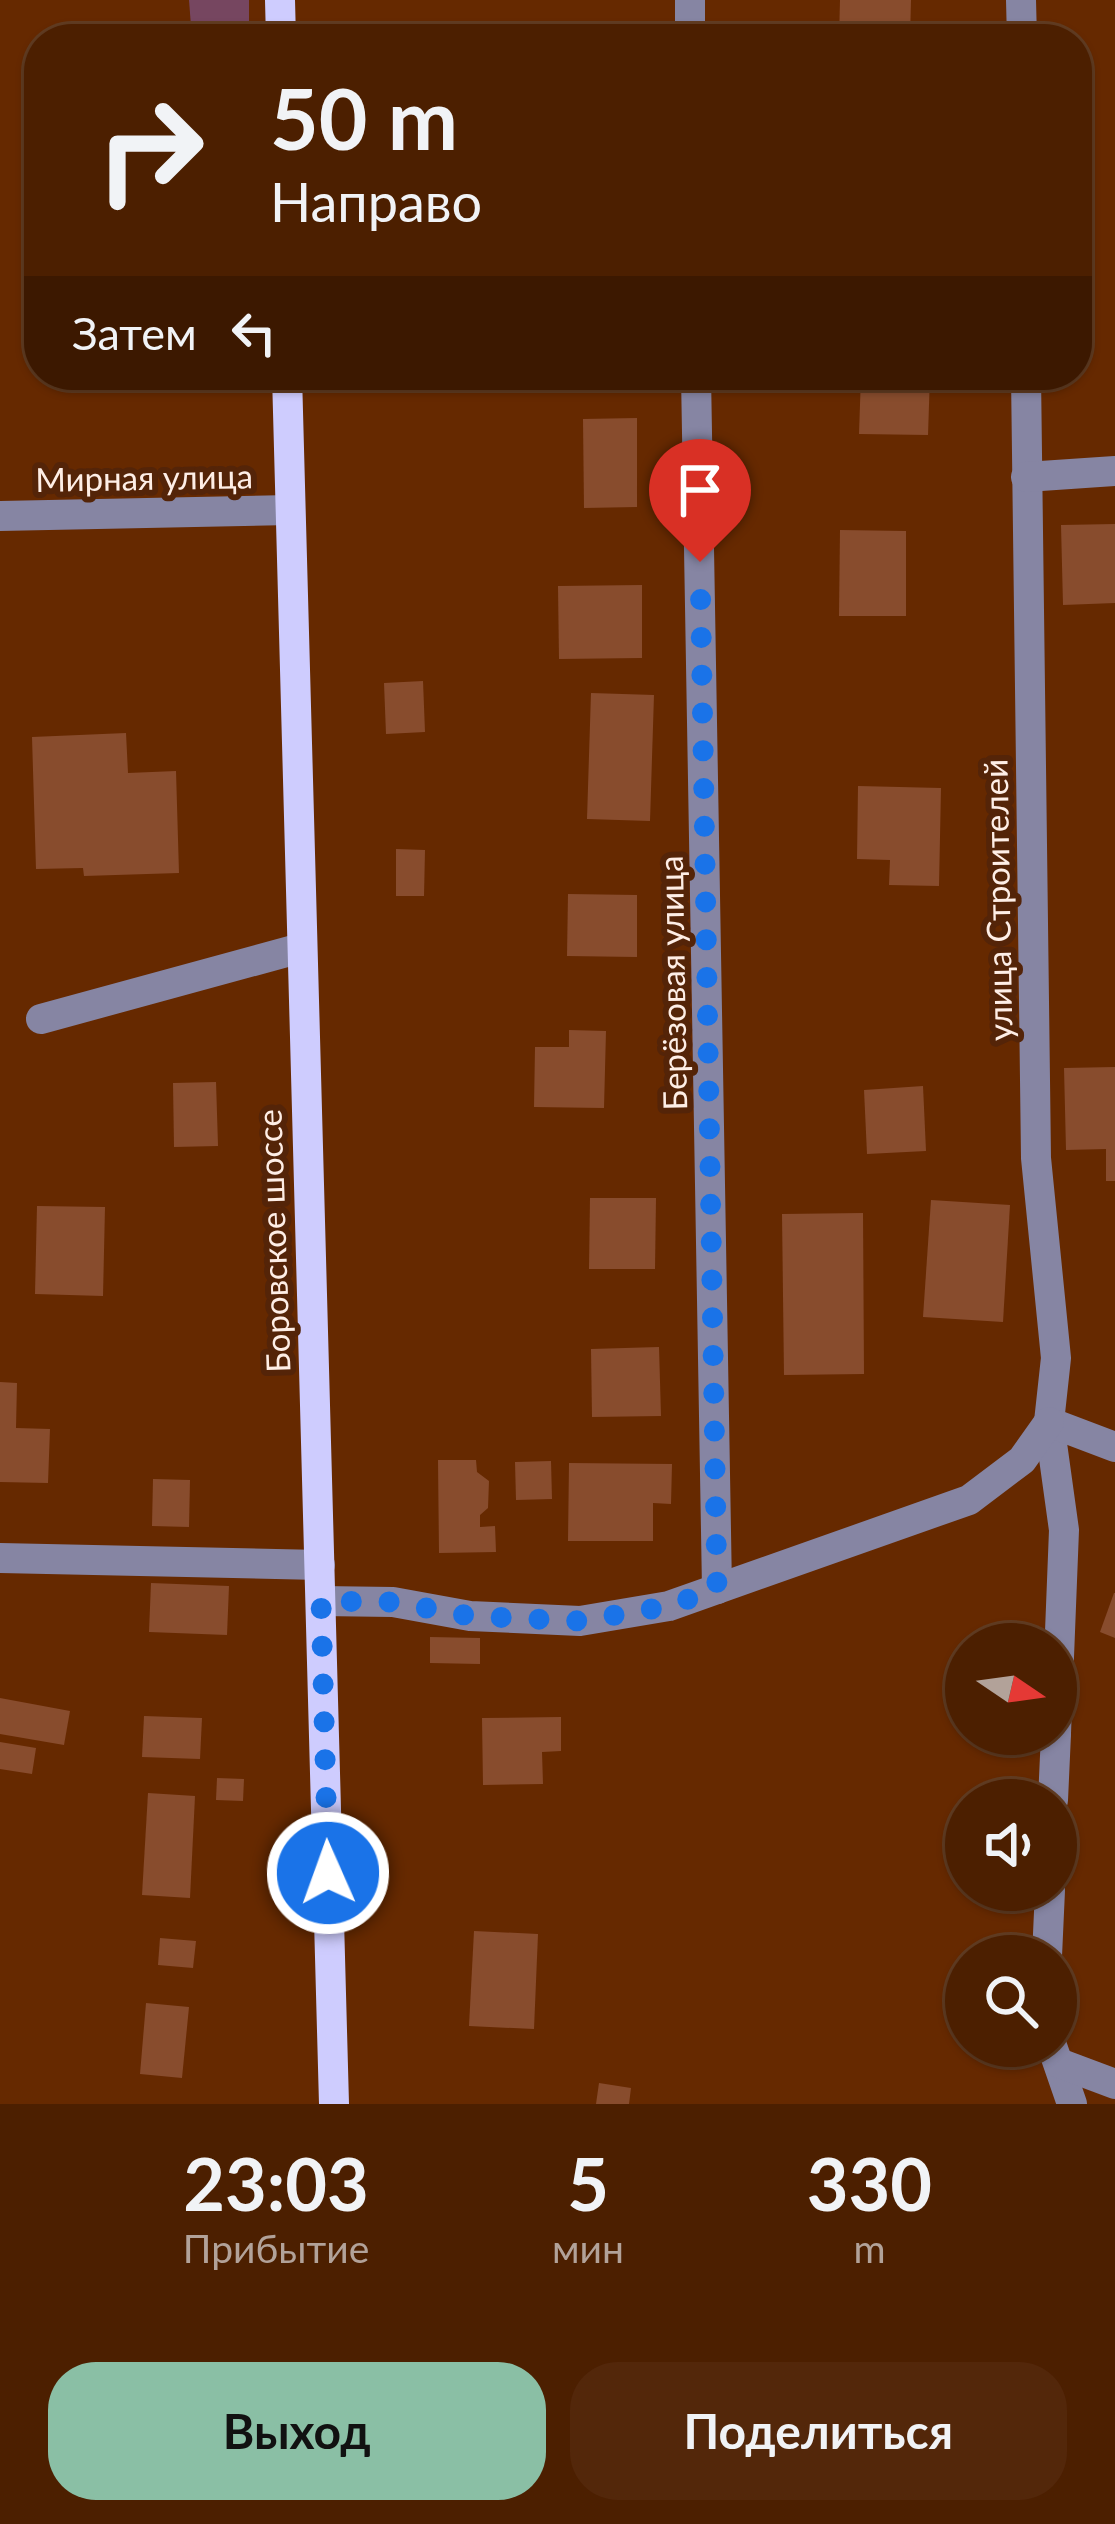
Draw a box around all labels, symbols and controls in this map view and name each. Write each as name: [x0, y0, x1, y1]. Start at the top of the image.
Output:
text: 50 m: [270, 67, 458, 168]
icon: right: [72, 72, 228, 228]
text: Направо: [270, 169, 482, 234]
icon: left: [221, 300, 287, 366]
text: Затем: [72, 306, 197, 360]
pin: [649, 439, 751, 562]
street label: Мирная улица: [35, 455, 253, 499]
icon: arrive: [667, 457, 733, 523]
street label: улица Строителей: [975, 759, 1019, 1041]
street label: Берёзовая улица: [650, 855, 694, 1111]
street label: Боровское шоссе: [248, 1109, 298, 1373]
north arrow: [945, 1623, 1077, 1755]
map controls: [945, 1623, 1077, 2067]
button: sound: [945, 1779, 1077, 1911]
position arrow: [265, 1810, 391, 1936]
button: search: [945, 1935, 1077, 2067]
text: 23:03: [183, 2140, 369, 2226]
text: 5: [567, 2140, 609, 2226]
text: 330: [807, 2140, 932, 2226]
text: Прибытие: [183, 2225, 369, 2271]
text: мин: [552, 2225, 624, 2271]
text: m: [853, 2225, 886, 2271]
button: Выход: [48, 2362, 546, 2500]
button: Поделиться: [570, 2362, 1067, 2500]

